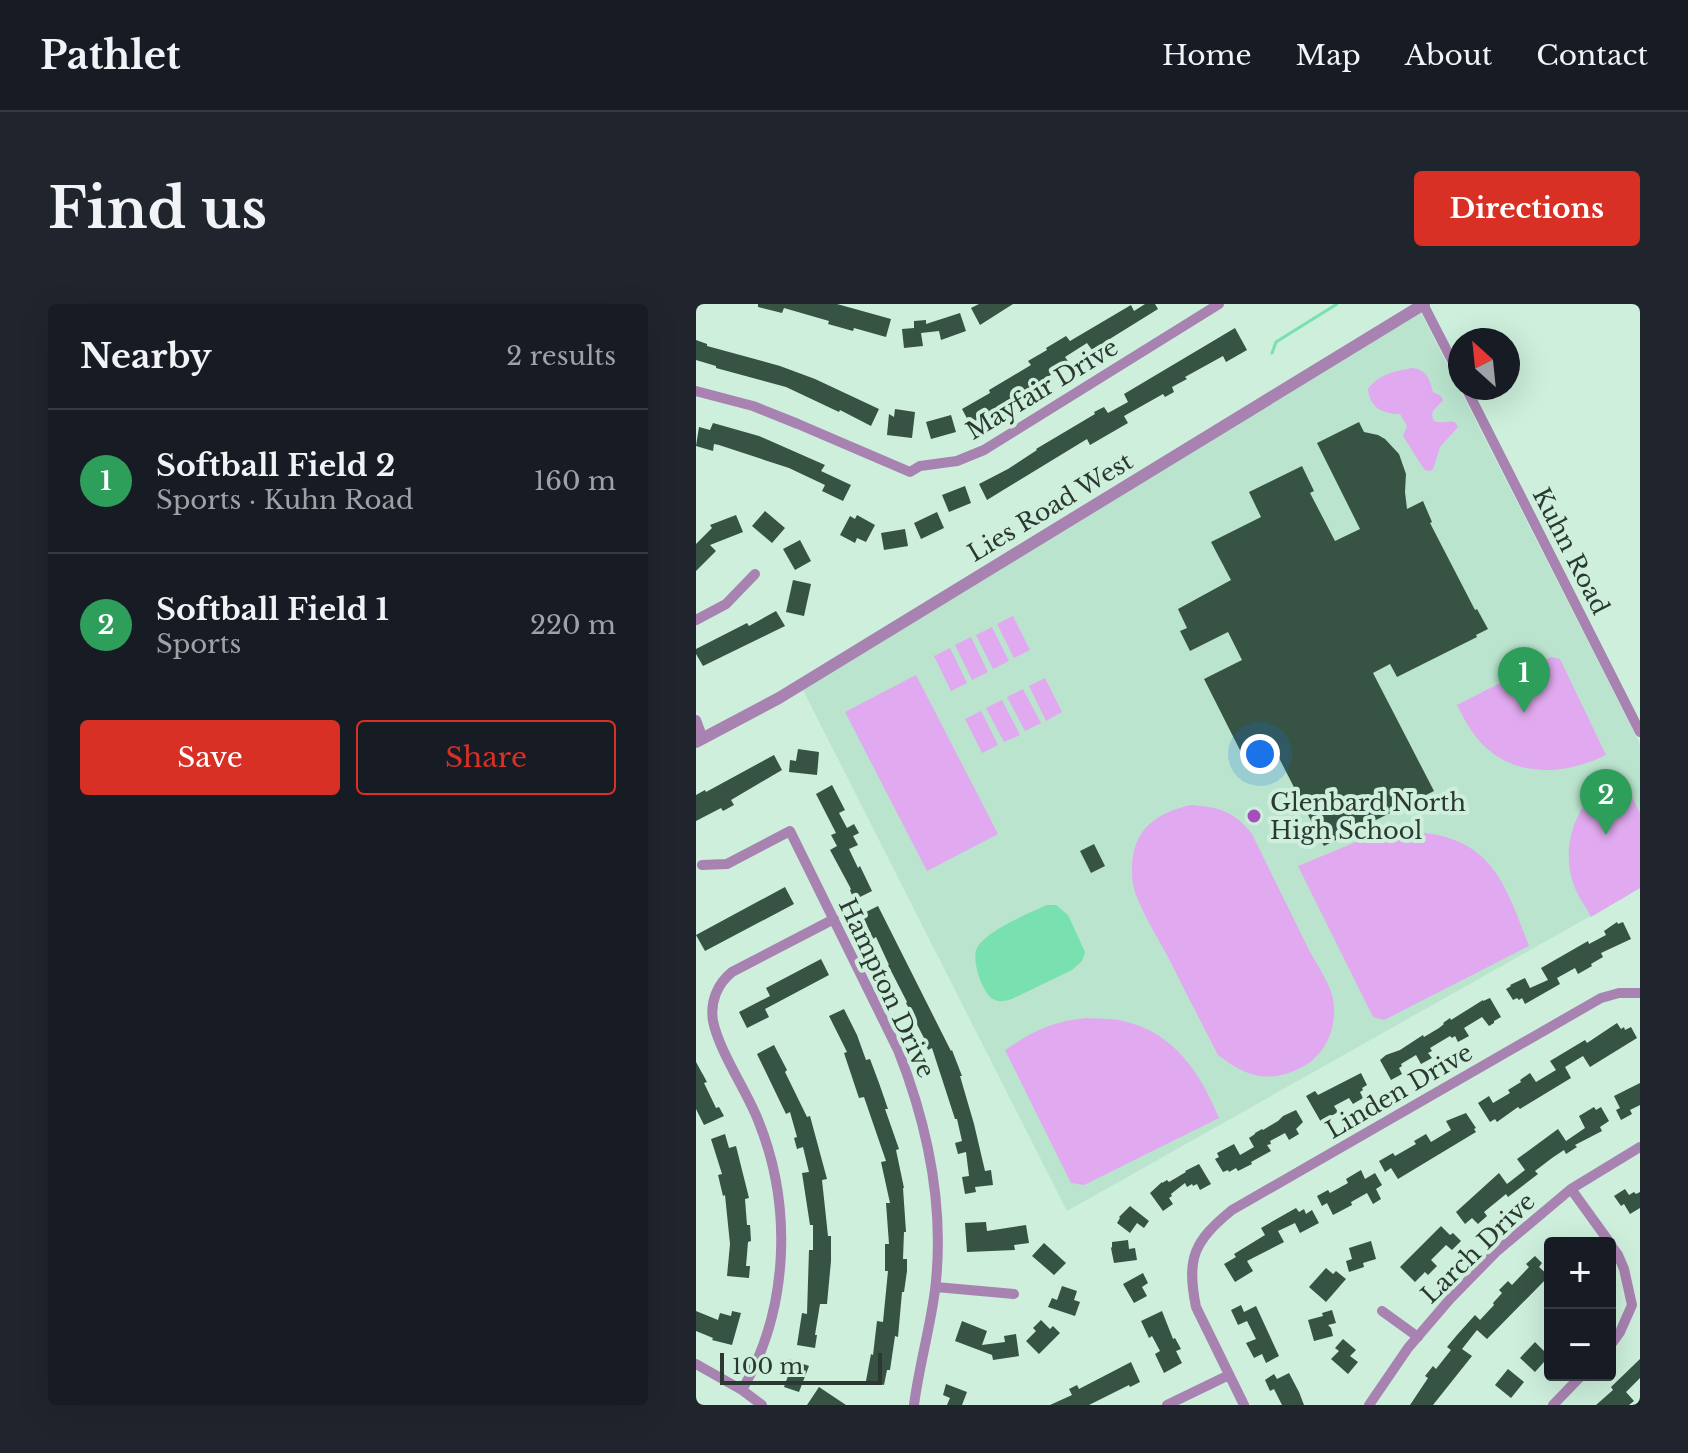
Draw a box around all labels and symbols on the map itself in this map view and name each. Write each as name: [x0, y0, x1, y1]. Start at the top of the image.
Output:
north arrow: [1448, 328, 1520, 400]
street label: Mayfair Drive: [961, 332, 1123, 446]
street label: Lies Road West: [962, 446, 1138, 568]
street label: Kuhn Road: [1527, 483, 1615, 619]
pin: 1: [1498, 647, 1550, 713]
your location: [1240, 734, 1280, 774]
pin: 2: [1580, 769, 1632, 835]
place label: Glenbard North High School: [1270, 788, 1466, 845]
marker: Glenbard North High School: [1245, 807, 1263, 825]
street label: Hampton Drive: [833, 894, 941, 1082]
street label: Linden Drive: [1321, 1037, 1477, 1145]
street label: Larch Drive: [1415, 1187, 1541, 1309]
scale bar: [720, 1349, 882, 1385]

